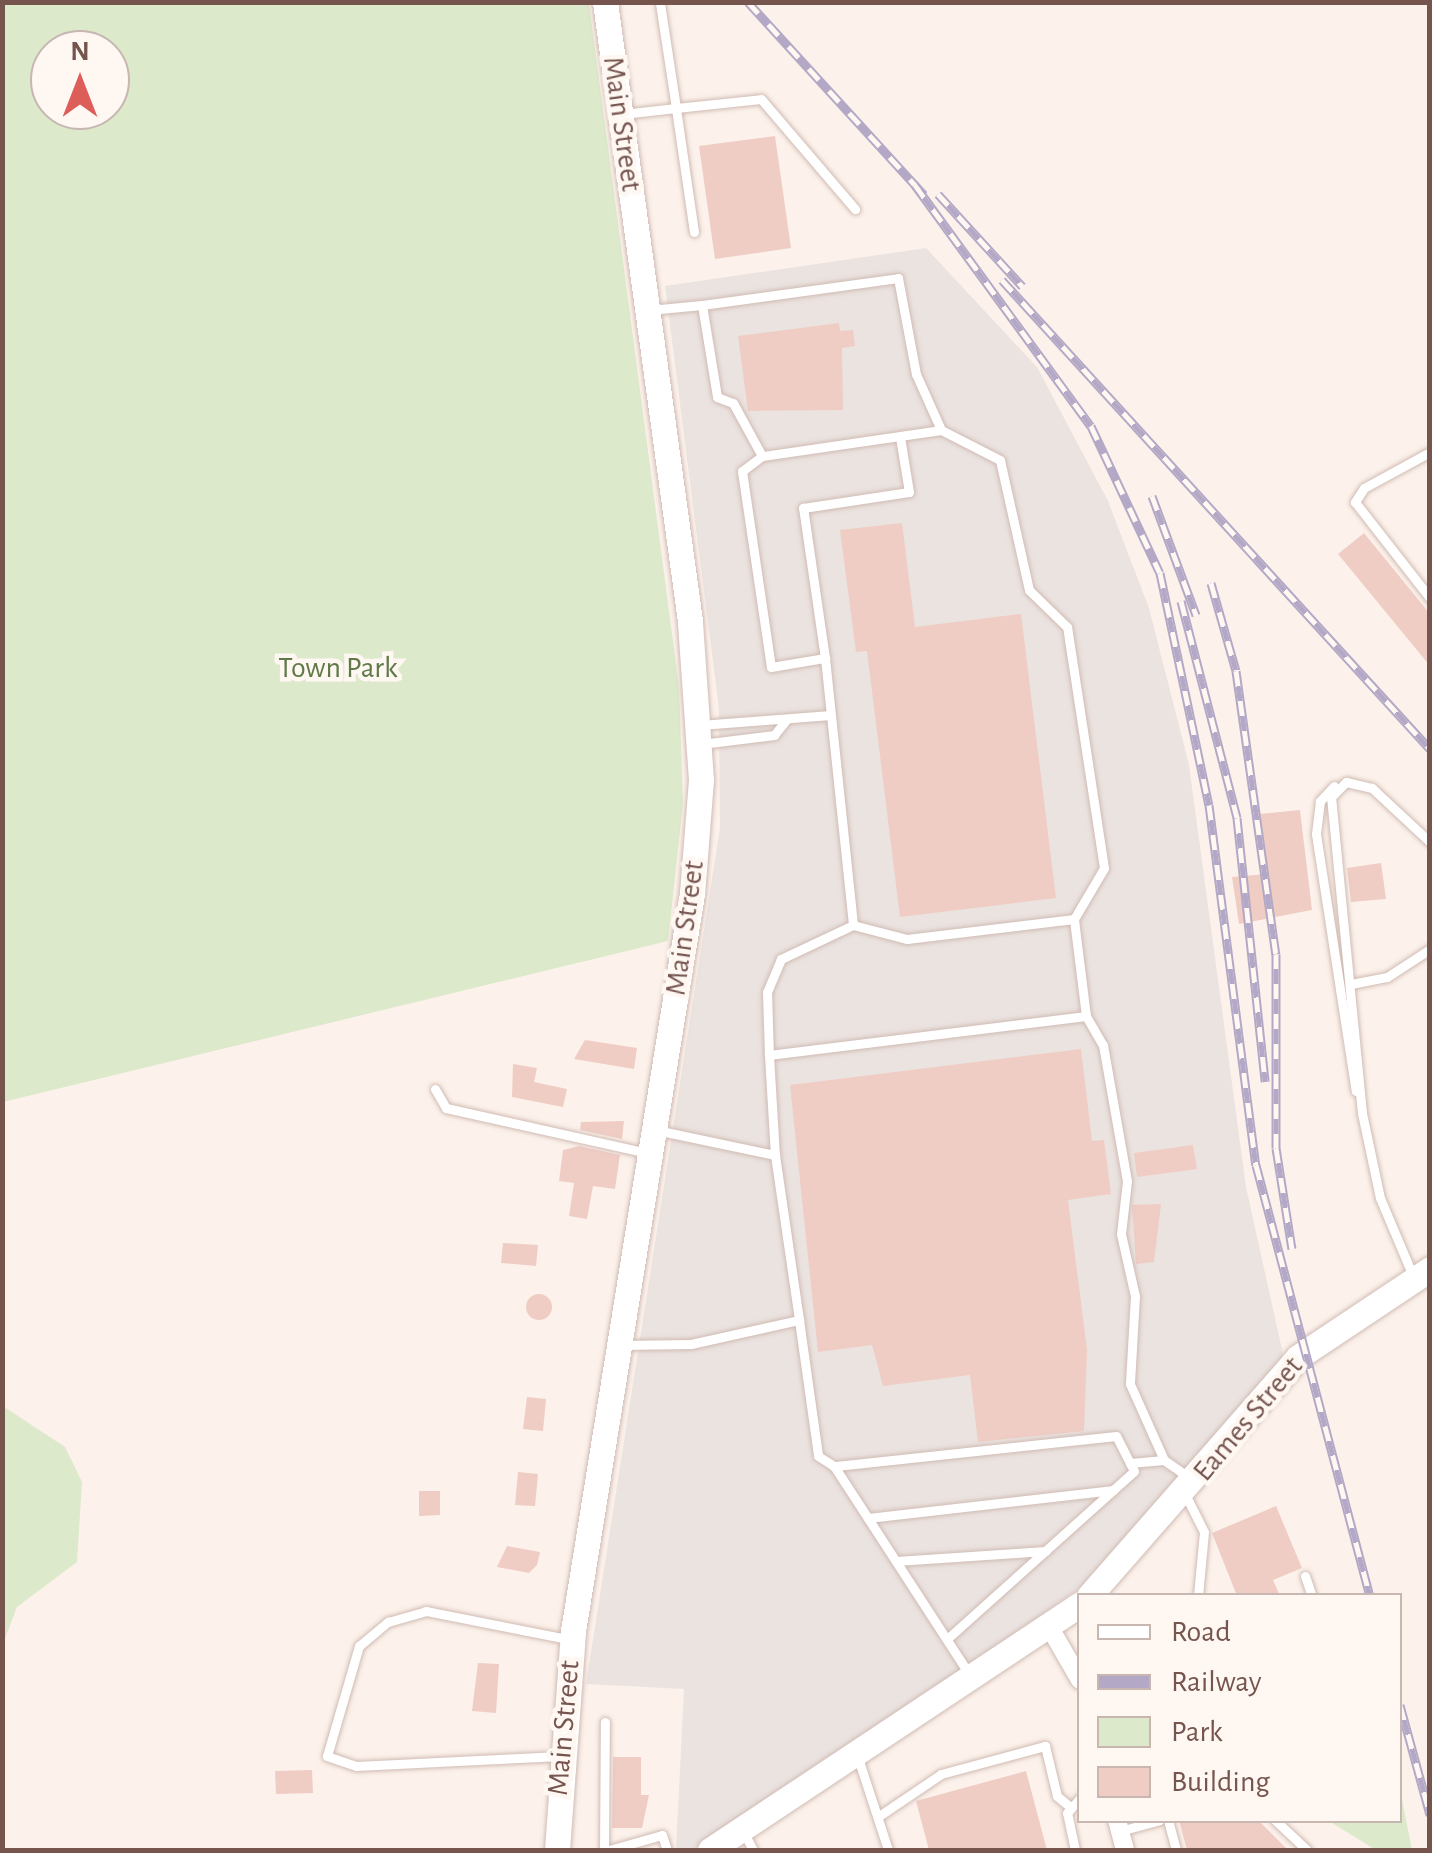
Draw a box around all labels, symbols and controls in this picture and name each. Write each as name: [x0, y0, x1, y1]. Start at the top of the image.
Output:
north arrow: [30, 30, 130, 130]
text: N: [70, 38, 90, 66]
street label: Main Street: [595, 54, 649, 194]
park label: Town Park: [278, 650, 398, 686]
street label: Main Street: [658, 858, 712, 998]
street label: Eames Street: [1185, 1349, 1311, 1489]
legend: [1077, 1593, 1402, 1823]
text: Road: [1171, 1617, 1231, 1647]
street label: Main Street: [540, 1659, 588, 1797]
text: Railway: [1171, 1667, 1262, 1697]
text: Park: [1171, 1717, 1223, 1747]
text: Building: [1171, 1767, 1270, 1797]

